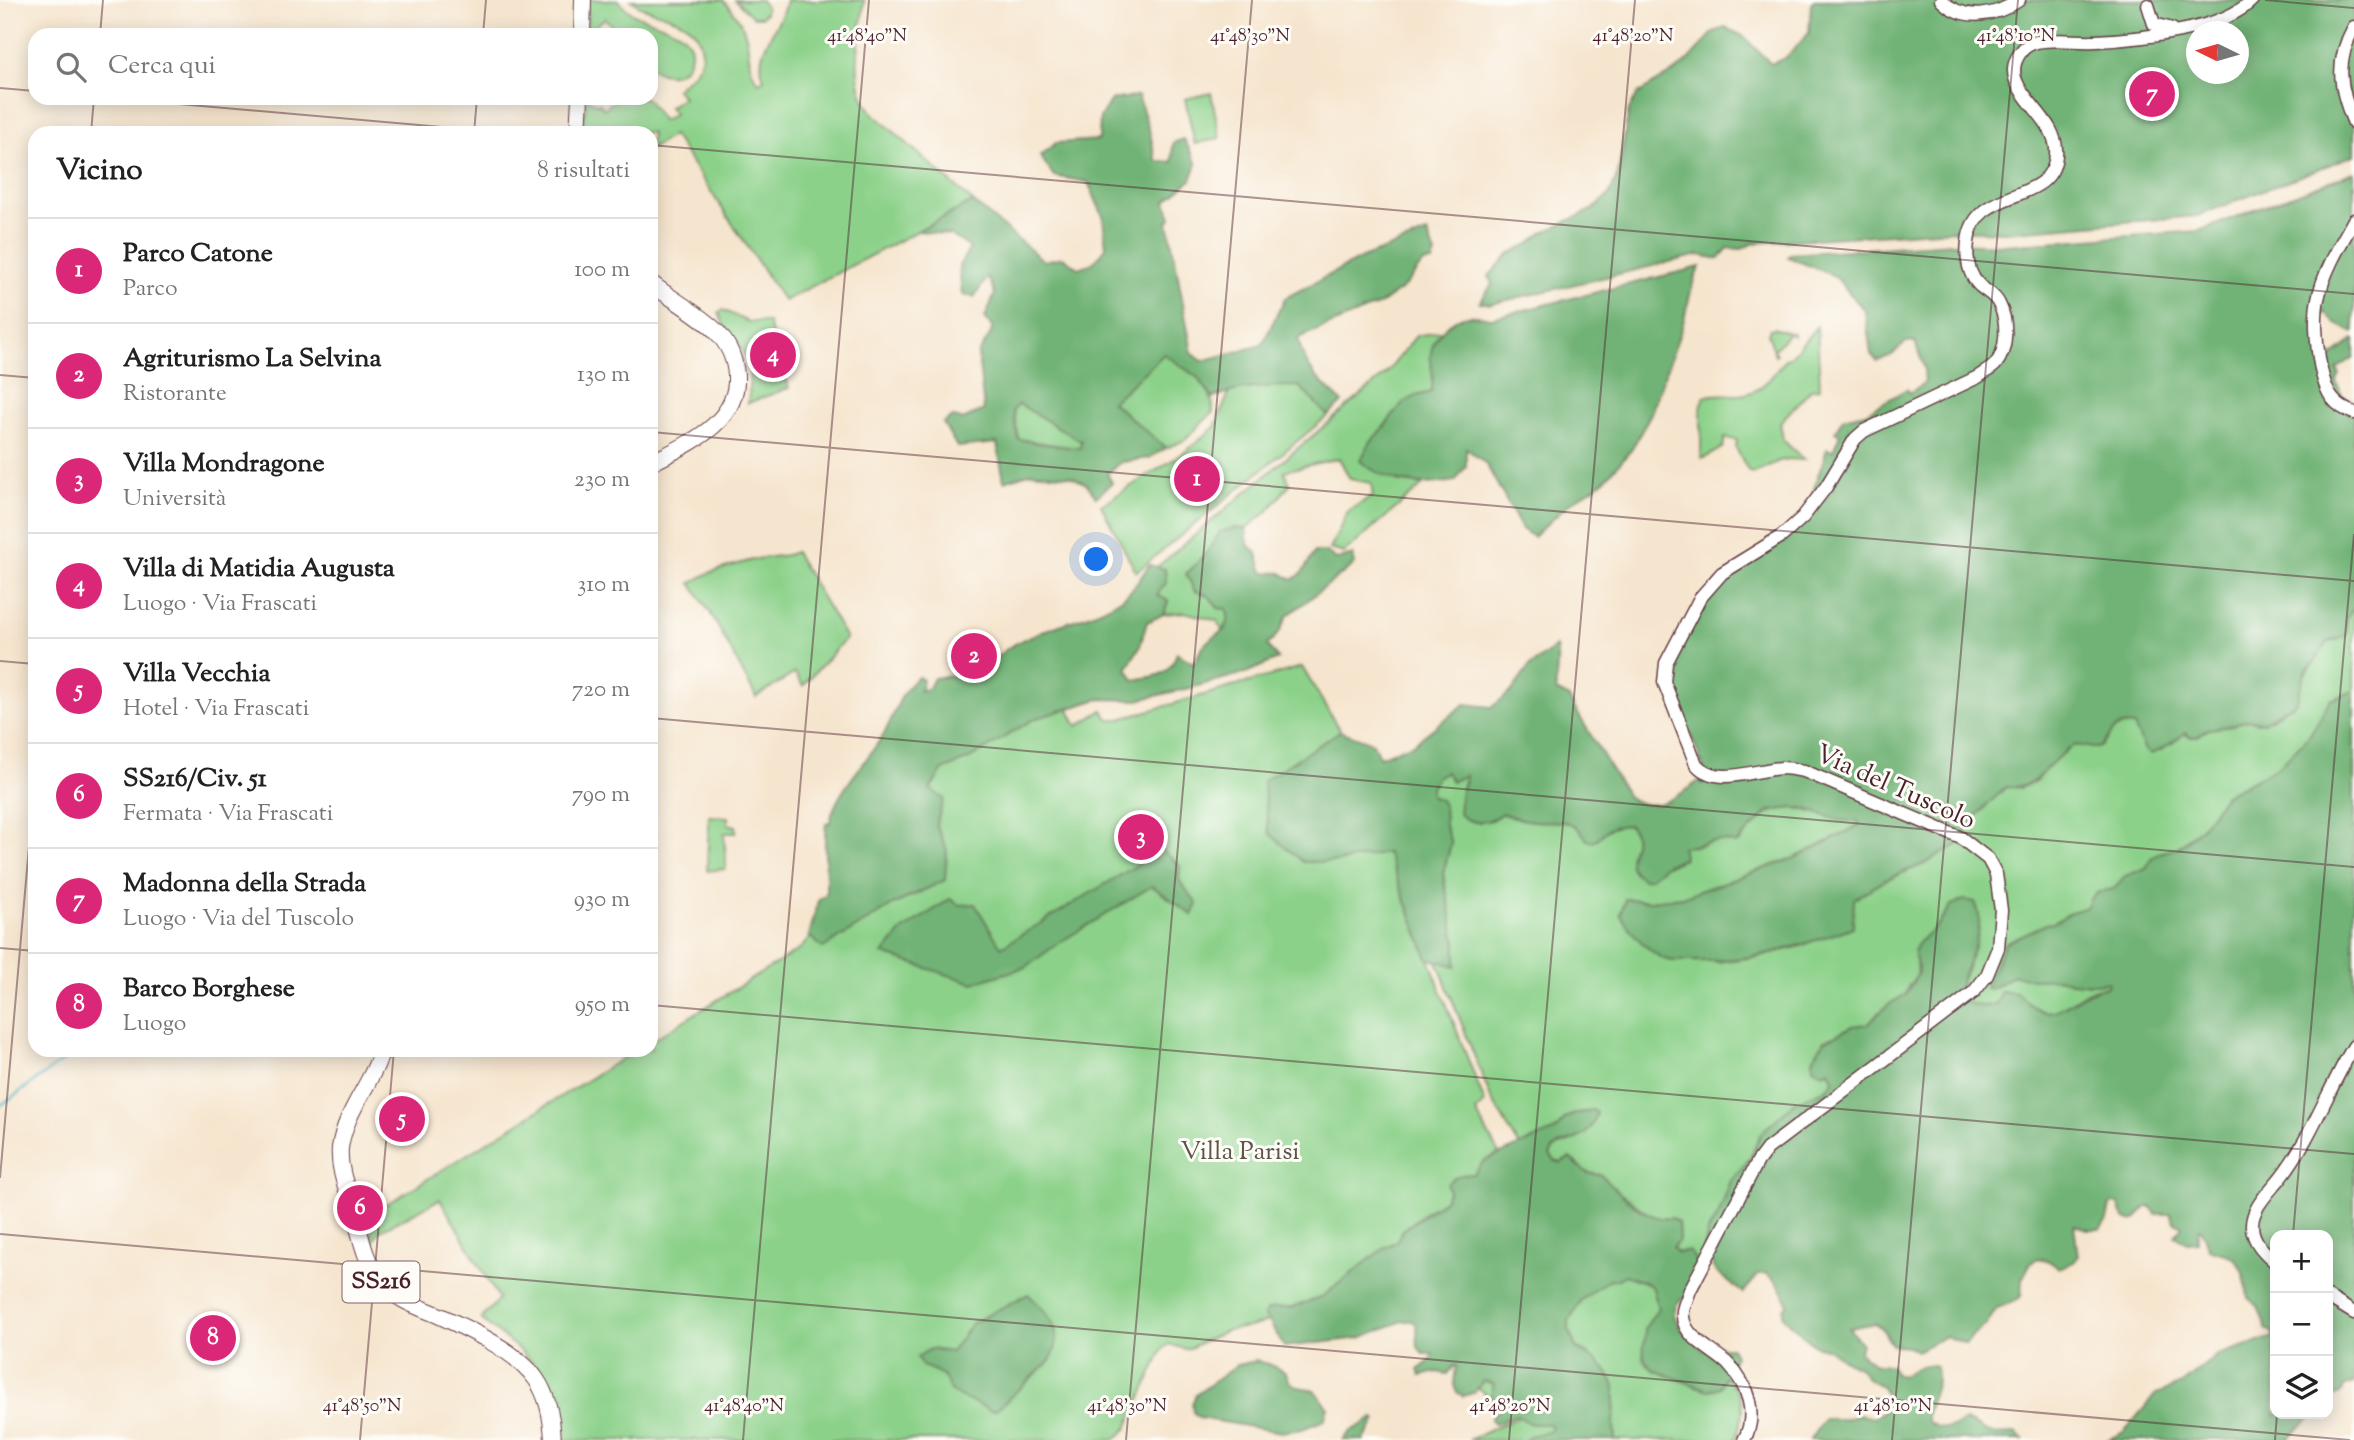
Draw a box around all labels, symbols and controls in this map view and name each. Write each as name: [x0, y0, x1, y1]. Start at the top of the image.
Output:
north arrow: [2186, 21, 2249, 84]
text: 41°48'40"N: [827, 24, 907, 50]
text: 41°48'30"N: [1210, 24, 1290, 50]
text: 41°48'20"N: [1593, 24, 1673, 50]
text: 41°48'10"N: [1977, 24, 2055, 50]
search box: [28, 28, 658, 105]
icon: search: [52, 48, 90, 86]
text: Cerca qui: [108, 48, 216, 85]
pin: 7: [2129, 68, 2175, 120]
text: Vicino: [56, 150, 143, 193]
text: 8 risultati: [537, 155, 630, 188]
text: Parco Catone: [123, 236, 273, 273]
text: 1: [75, 254, 83, 287]
text: 100 m: [574, 254, 630, 287]
text: Parco: [123, 273, 178, 306]
pin: 4: [750, 329, 796, 381]
text: Agriturismo La Selvina: [123, 341, 382, 378]
text: 2: [74, 359, 84, 392]
text: 130 m: [577, 359, 630, 392]
text: Ristorante: [123, 378, 227, 411]
text: Villa Mondragone: [123, 446, 325, 483]
pin: 1: [1174, 453, 1220, 505]
text: 3: [74, 464, 84, 497]
text: 230 m: [574, 464, 630, 497]
text: Università: [123, 483, 226, 516]
your location: [1079, 542, 1113, 576]
text: Villa di Matidia Augusta: [123, 551, 395, 588]
text: 4: [73, 569, 85, 602]
text: 310 m: [577, 569, 630, 602]
text: Luogo · Via Frascati: [123, 588, 317, 621]
pin: 2: [951, 630, 997, 682]
text: Villa Vecchia: [123, 656, 270, 693]
text: 5: [75, 674, 83, 707]
text: 720 m: [572, 674, 630, 707]
text: Hotel · Via Frascati: [123, 693, 309, 726]
street label: Via del Tuscolo: [1809, 736, 1981, 840]
text: SS216/Civ. 51: [123, 761, 267, 798]
text: 6: [73, 779, 85, 812]
text: 790 m: [572, 779, 630, 812]
text: Fermata · Via Frascati: [123, 798, 333, 831]
pin: 3: [1118, 811, 1164, 863]
text: Madonna della Strada: [123, 866, 366, 903]
text: 7: [73, 884, 85, 917]
text: 930 m: [574, 884, 630, 917]
text: Luogo · Via del Tuscolo: [123, 903, 354, 936]
text: Barco Borghese: [123, 971, 295, 1008]
text: 8: [73, 989, 85, 1022]
text: 950 m: [575, 989, 630, 1022]
text: Luogo: [123, 1008, 186, 1041]
pin: 5: [379, 1093, 425, 1145]
park label: Villa Parisi: [1180, 1134, 1300, 1171]
pin: 6: [337, 1182, 383, 1234]
map controls: [2270, 1230, 2333, 1419]
button: +: [2270, 1230, 2333, 1293]
road number: SS216: [342, 1262, 420, 1302]
button: −: [2270, 1293, 2333, 1356]
pin: 8: [190, 1312, 236, 1364]
button: layers: [2270, 1356, 2333, 1419]
text: 41°48'50"N: [323, 1394, 401, 1420]
text: 41°48'40"N: [704, 1394, 784, 1420]
text: 41°48'30"N: [1087, 1394, 1167, 1420]
text: 41°48'20"N: [1470, 1394, 1550, 1420]
text: 41°48'10"N: [1854, 1394, 1932, 1420]

